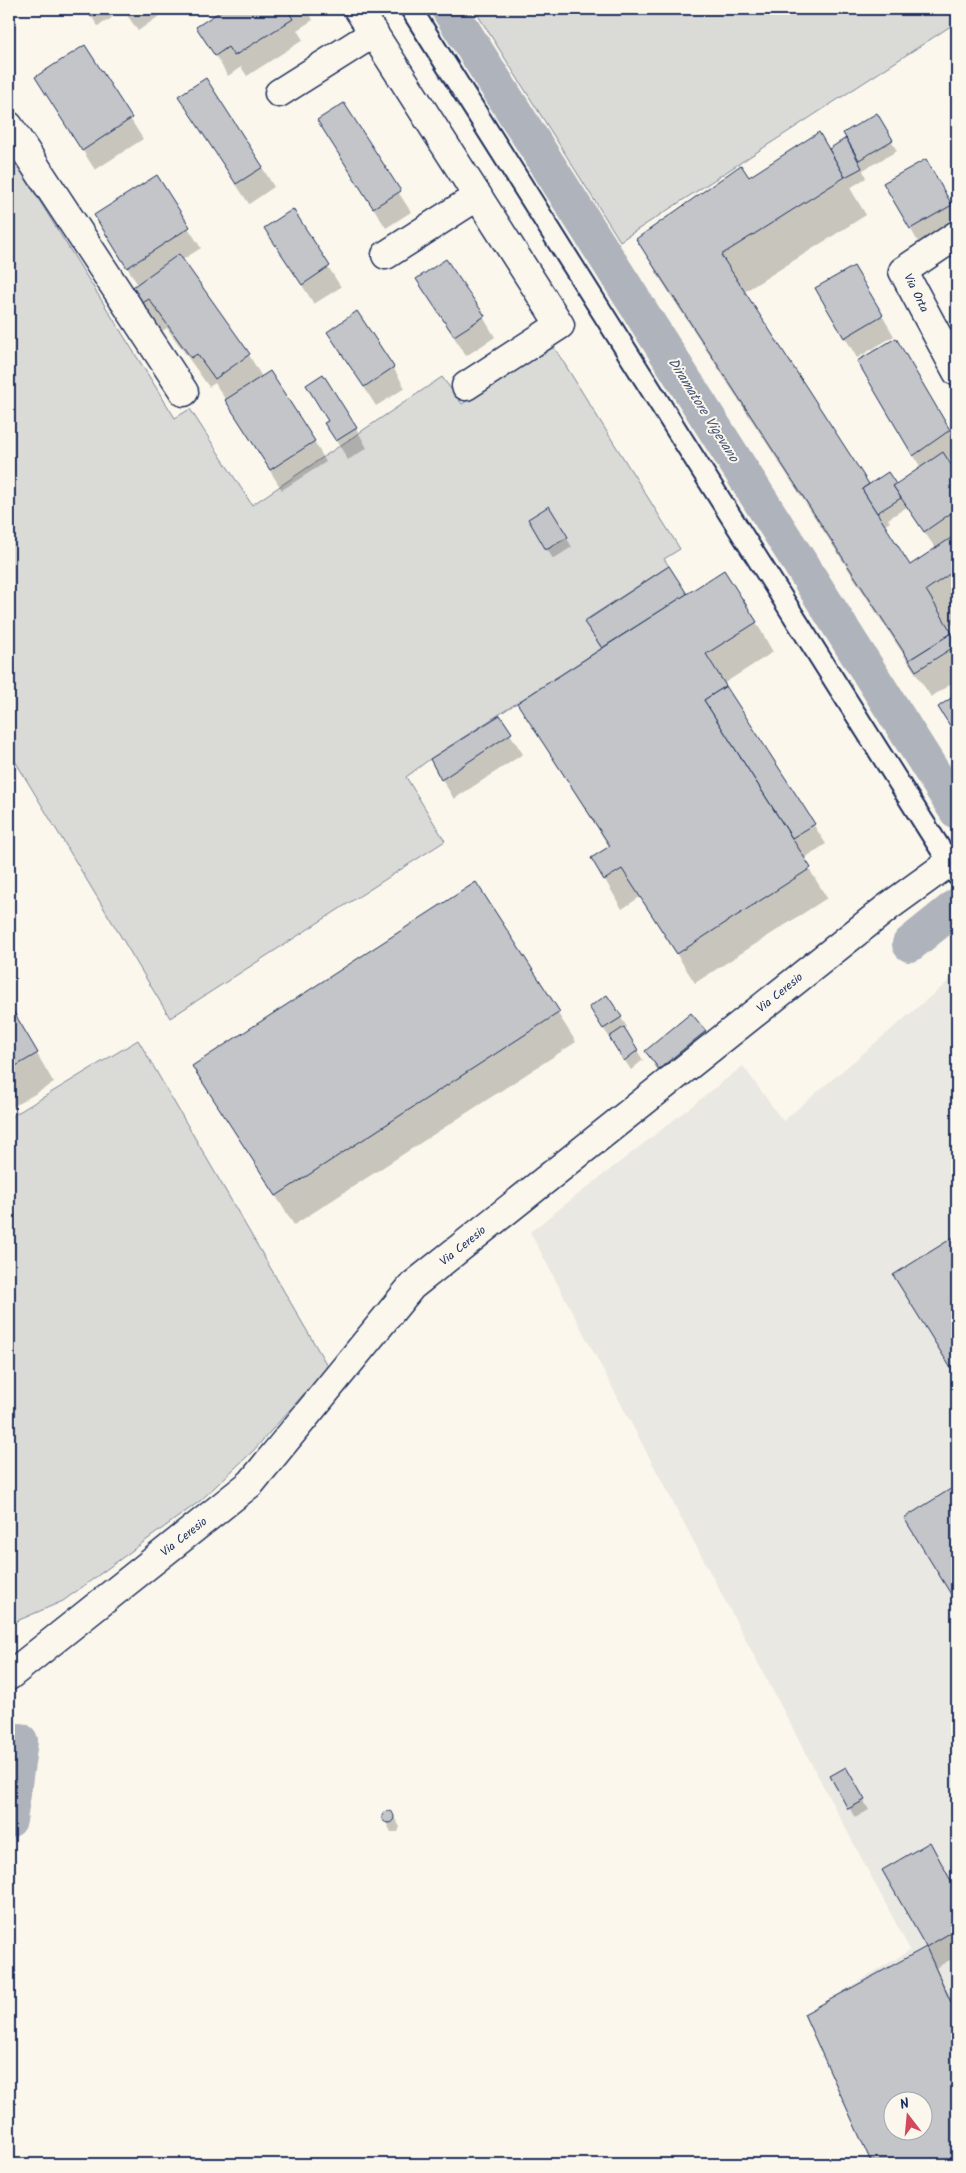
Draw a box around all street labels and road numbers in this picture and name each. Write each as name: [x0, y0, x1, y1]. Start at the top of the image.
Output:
street label: Via Orta: [898, 270, 934, 316]
street label: Via Ceresio: [753, 968, 807, 1018]
street label: Via Ceresio: [436, 1221, 490, 1271]
street label: Via Ceresio: [156, 1513, 212, 1561]

